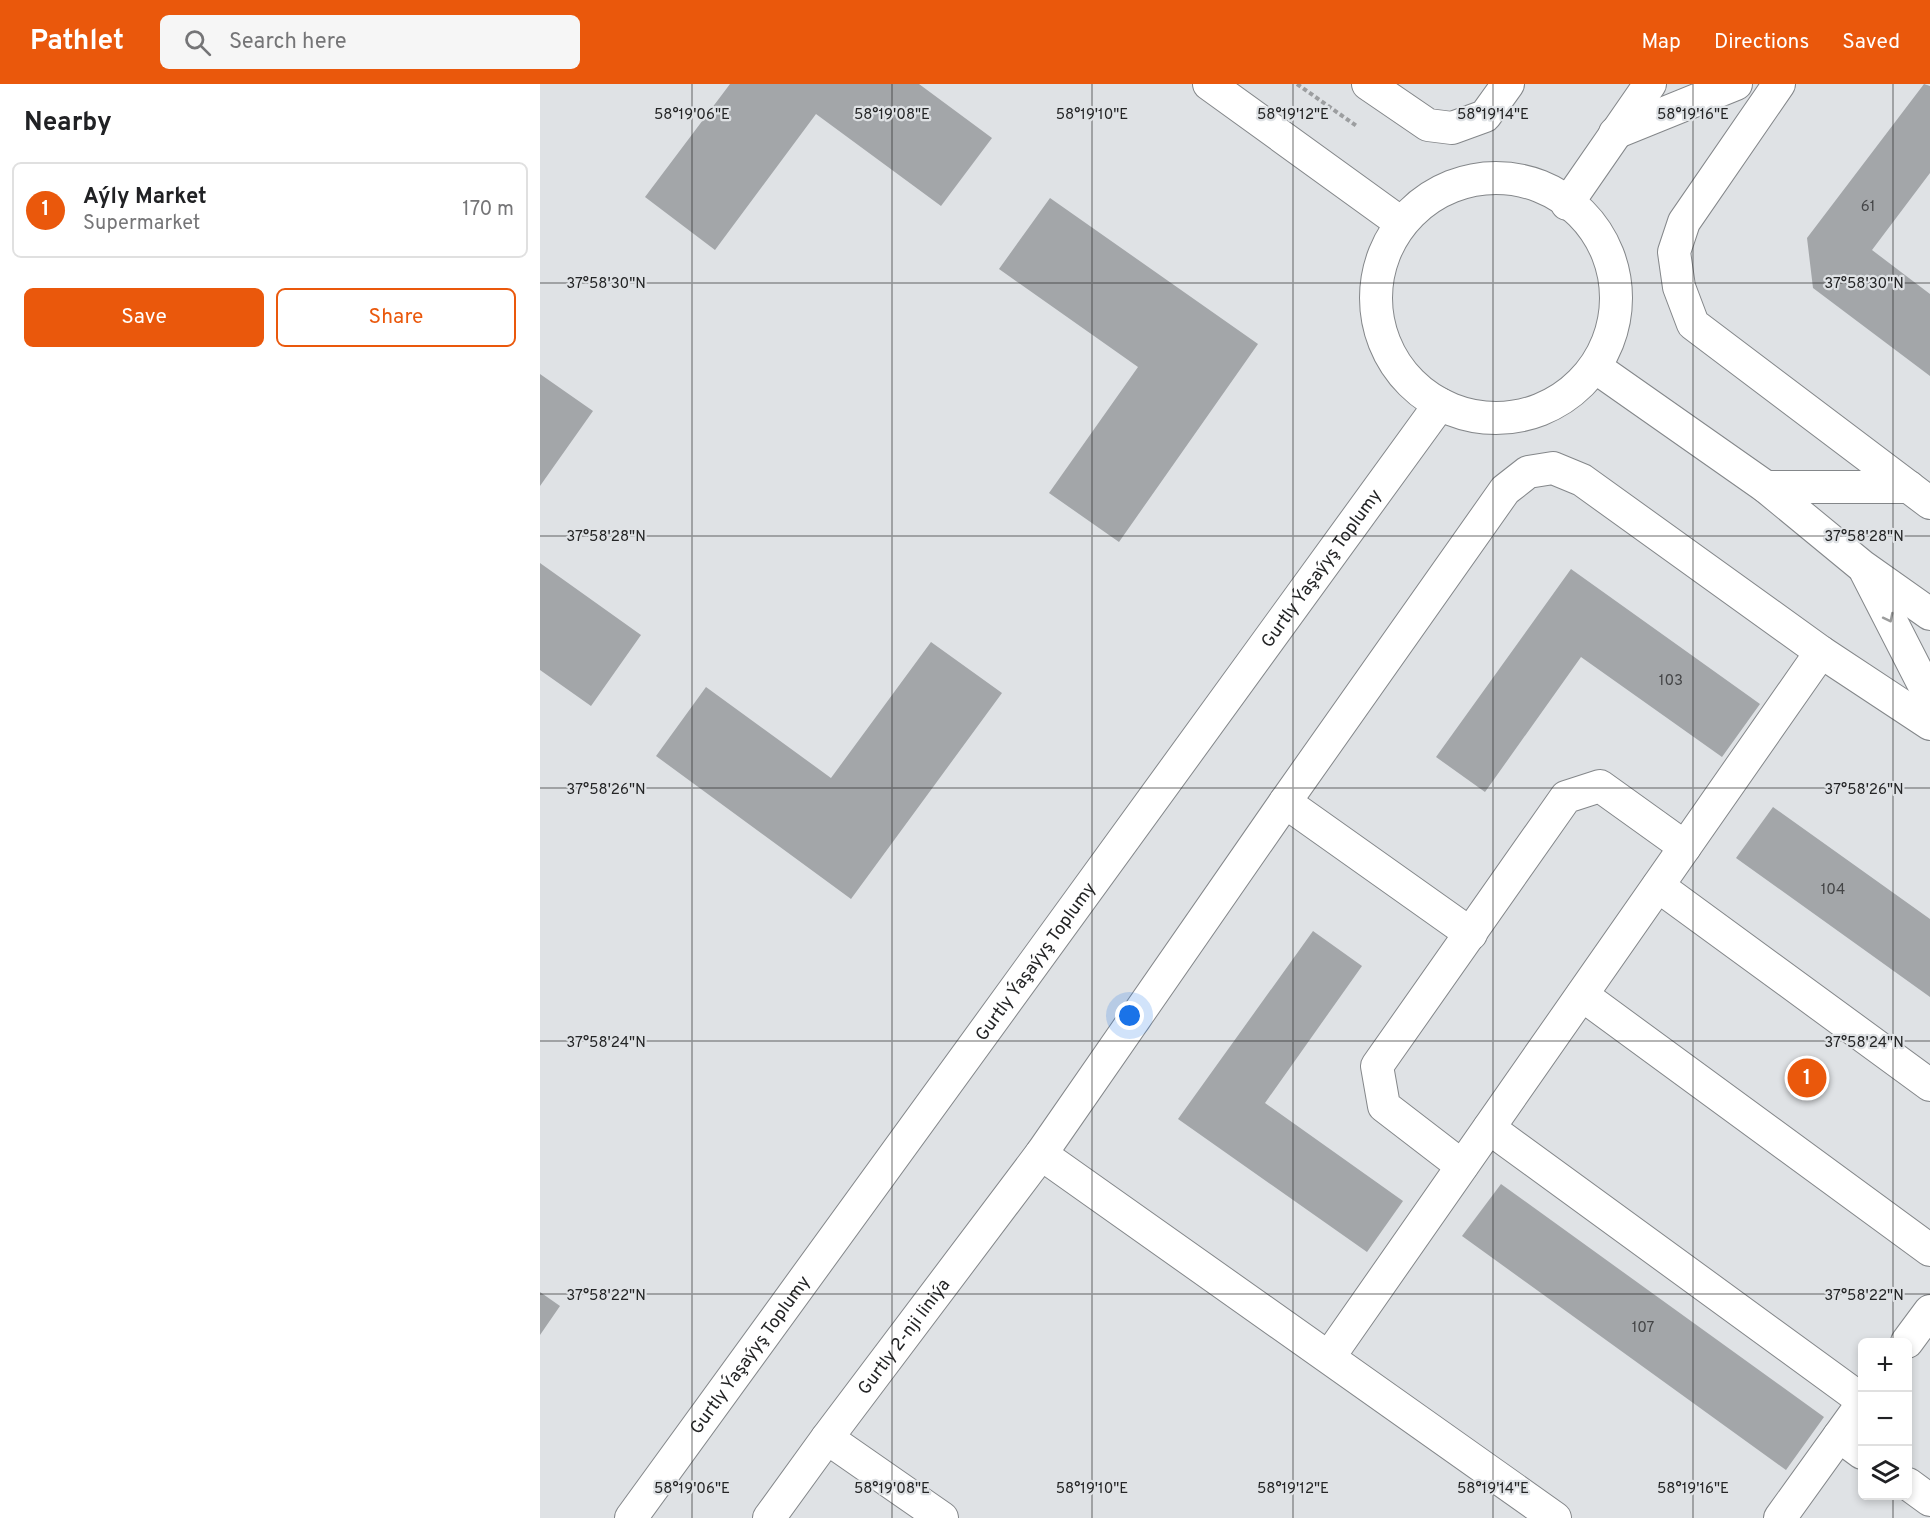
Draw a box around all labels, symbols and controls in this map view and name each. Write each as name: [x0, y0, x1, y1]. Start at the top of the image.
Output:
search box: [160, 15, 580, 69]
text: Pathlet: [30, 24, 124, 60]
icon: search: [181, 26, 214, 59]
text: Search here: [229, 29, 347, 56]
text: Map: [1641, 29, 1681, 56]
text: Directions: [1714, 29, 1809, 56]
text: Saved: [1842, 29, 1900, 56]
text: 58°19'06"E: [654, 106, 730, 125]
text: 58°19'08"E: [854, 106, 930, 125]
text: 58°19'10"E: [1056, 106, 1128, 125]
text: 58°19'12"E: [1257, 106, 1329, 125]
text: 58°19'14"E: [1457, 106, 1529, 125]
text: 58°19'16"E: [1657, 106, 1729, 125]
text: Nearby: [24, 107, 112, 140]
text: Aýly Market: [83, 184, 207, 211]
text: 1: [42, 197, 50, 223]
text: 170 m: [462, 197, 514, 223]
house number: 61: [1861, 198, 1875, 217]
text: Supermarket: [83, 211, 200, 237]
text: 37°58'30"N: [566, 275, 646, 294]
text: 37°58'30"N: [1824, 275, 1904, 294]
button: Save: [24, 288, 264, 347]
button: Share: [276, 288, 516, 347]
street label: Gurtly Ýaşaýyş Toplumy: [1257, 485, 1387, 653]
text: 37°58'28"N: [566, 528, 646, 547]
text: 37°58'28"N: [1824, 528, 1904, 547]
one-way arrow: [1882, 612, 1894, 623]
house number: 103: [1659, 672, 1683, 691]
text: 37°58'26"N: [566, 781, 646, 800]
text: 37°58'26"N: [1824, 781, 1904, 800]
street label: Gurtly Ýaşaýyş Toplumy: [971, 878, 1102, 1046]
house number: 104: [1821, 881, 1845, 900]
your location: [1115, 1001, 1144, 1030]
text: 37°58'24"N: [566, 1034, 646, 1053]
text: 37°58'24"N: [1824, 1034, 1904, 1053]
pin: 1: [1788, 1056, 1826, 1100]
street label: Gurtly Ýaşaýyş Toplumy: [686, 1272, 816, 1439]
street label: Gurtly 2-nji liniýa: [853, 1275, 956, 1400]
text: 37°58'22"N: [566, 1287, 646, 1306]
text: 37°58'22"N: [1824, 1287, 1904, 1306]
house number: 107: [1632, 1319, 1654, 1338]
map controls: [1858, 1338, 1912, 1500]
button: +: [1858, 1338, 1912, 1392]
button: −: [1858, 1392, 1912, 1446]
button: layers: [1858, 1446, 1912, 1500]
text: 58°19'06"E: [654, 1480, 730, 1499]
text: 58°19'08"E: [854, 1480, 930, 1499]
text: 58°19'10"E: [1056, 1480, 1128, 1499]
text: 58°19'12"E: [1257, 1480, 1329, 1499]
text: 58°19'14"E: [1457, 1480, 1529, 1499]
text: 58°19'16"E: [1657, 1480, 1729, 1499]

